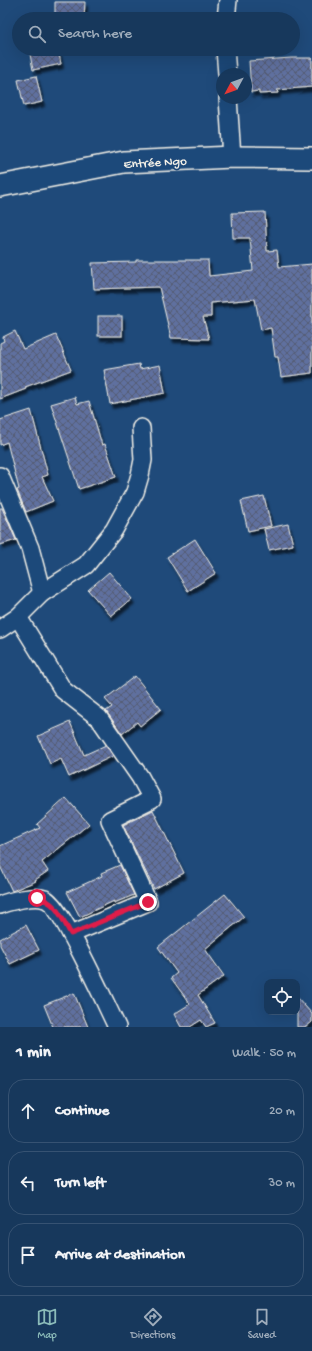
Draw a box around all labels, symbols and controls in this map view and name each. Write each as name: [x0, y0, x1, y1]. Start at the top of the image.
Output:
search box: [12, 12, 300, 56]
icon: search: [26, 23, 48, 45]
text: Search here: [58, 25, 132, 43]
north arrow: [216, 68, 252, 104]
street label: Entrée Ngo: [123, 154, 187, 173]
route start: [28, 889, 46, 907]
route end: [139, 893, 157, 911]
map controls: [264, 979, 300, 1015]
button: locate: [264, 979, 300, 1015]
text: 1 min: [16, 1043, 51, 1063]
text: Walk · 50 m: [232, 1046, 296, 1061]
icon: ahead: [17, 1100, 39, 1122]
text: Continue: [55, 1102, 109, 1120]
text: 20 m: [269, 1104, 295, 1119]
icon: left: [17, 1172, 39, 1194]
text: Turn left: [55, 1174, 106, 1192]
text: 30 m: [269, 1176, 295, 1191]
icon: arrive: [17, 1244, 39, 1266]
text: Arrive at destination: [55, 1246, 185, 1264]
tab: Map: [36, 1306, 58, 1342]
tab: Directions: [131, 1306, 175, 1342]
tab: Saved: [248, 1306, 276, 1342]

